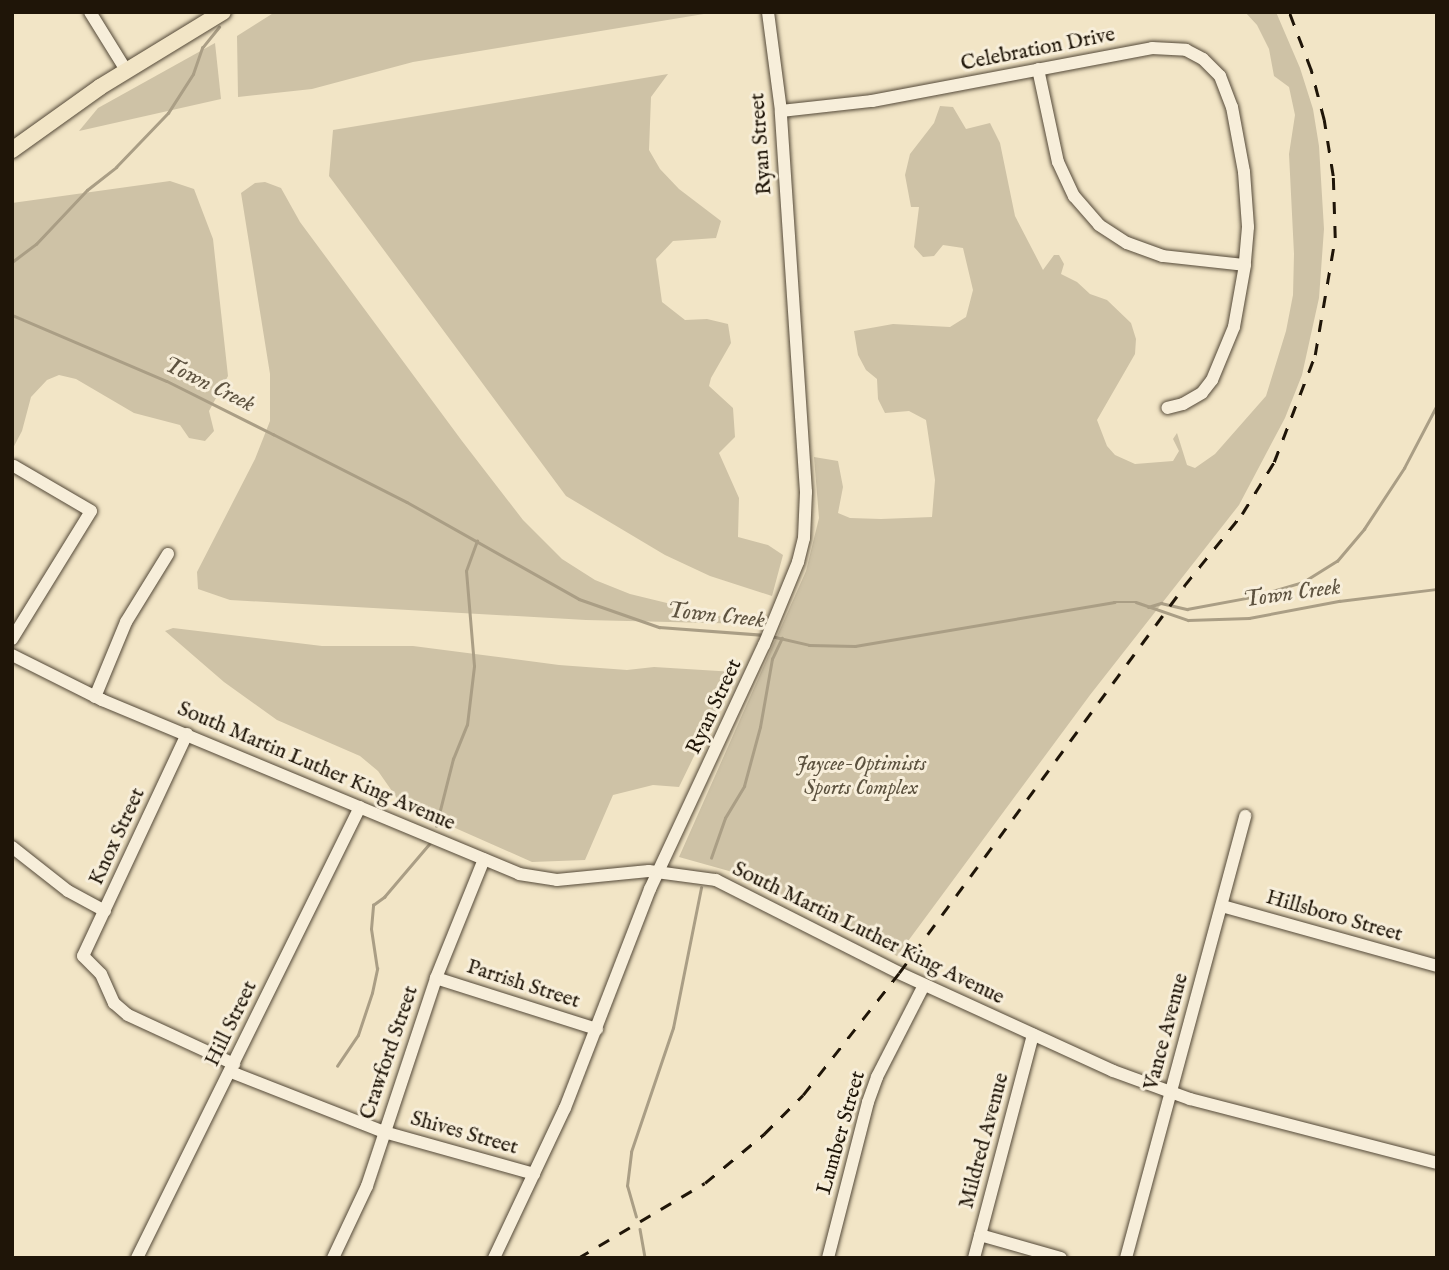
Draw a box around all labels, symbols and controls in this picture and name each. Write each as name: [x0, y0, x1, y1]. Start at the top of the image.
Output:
street label: Celebration Drive: [959, 23, 1117, 77]
street label: Ryan Street: [746, 92, 778, 196]
water label: Town Creek: [159, 351, 259, 419]
water label: Town Creek: [1241, 574, 1343, 614]
water label: Town Creek: [666, 597, 766, 635]
street label: Ryan Street: [682, 655, 748, 759]
street label: South Martin Luther King Avenue: [173, 697, 459, 837]
park label: Jaycee-Optimists Sports Complex: [796, 752, 926, 802]
street label: Knox Street: [85, 784, 151, 890]
street label: South Martin Luther King Avenue: [728, 857, 1008, 1011]
street label: Hillsboro Street: [1263, 885, 1405, 949]
street label: Parrish Street: [463, 955, 583, 1015]
street label: Vance Avenue: [1139, 971, 1195, 1093]
street label: Hill Street: [201, 977, 263, 1071]
street label: Crawford Street: [355, 983, 425, 1123]
street label: Lumber Street: [812, 1068, 872, 1198]
street label: Mildred Avenue: [955, 1070, 1015, 1212]
street label: Shives Street: [407, 1107, 521, 1161]

